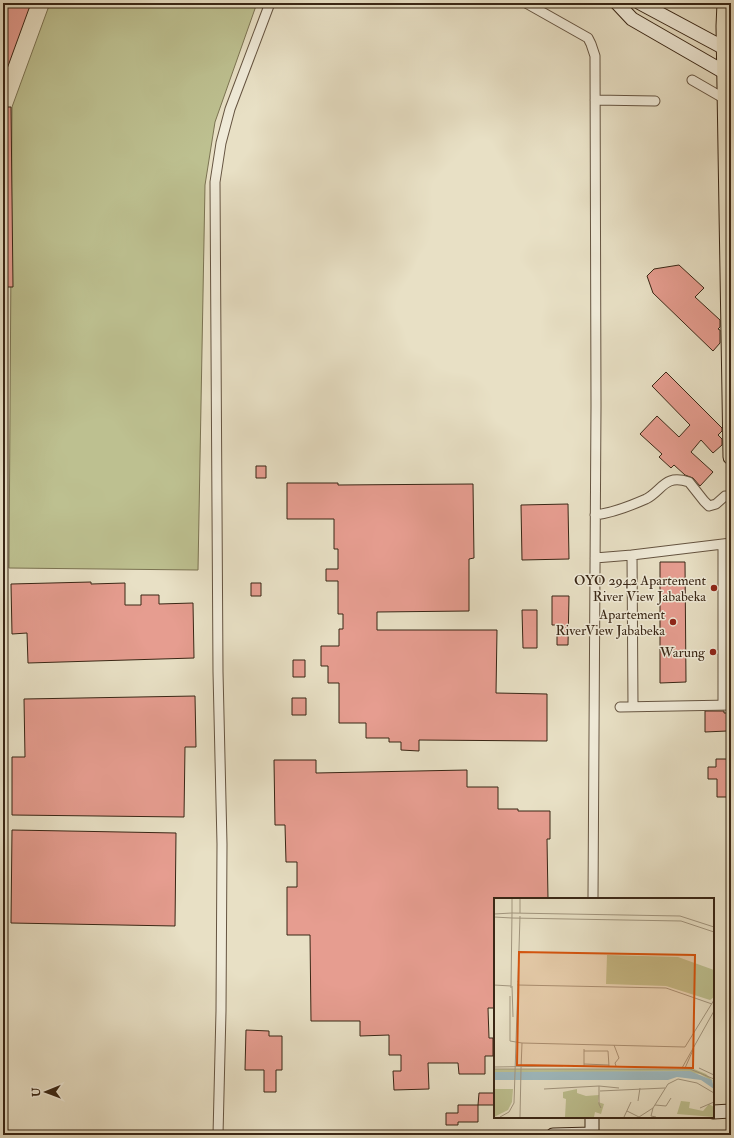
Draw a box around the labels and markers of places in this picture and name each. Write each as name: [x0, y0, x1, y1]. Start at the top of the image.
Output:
place label: OYO 2942 Apartement River View Jababeka: [574, 572, 706, 605]
marker: OYO 2942 Apartement River View Jababeka: [709, 583, 719, 593]
place label: Apartement RiverView Jababeka: [555, 606, 665, 639]
marker: Apartement RiverView Jababeka: [668, 617, 678, 627]
place label: Warung: [659, 644, 706, 661]
marker: Warung: [708, 647, 718, 657]

